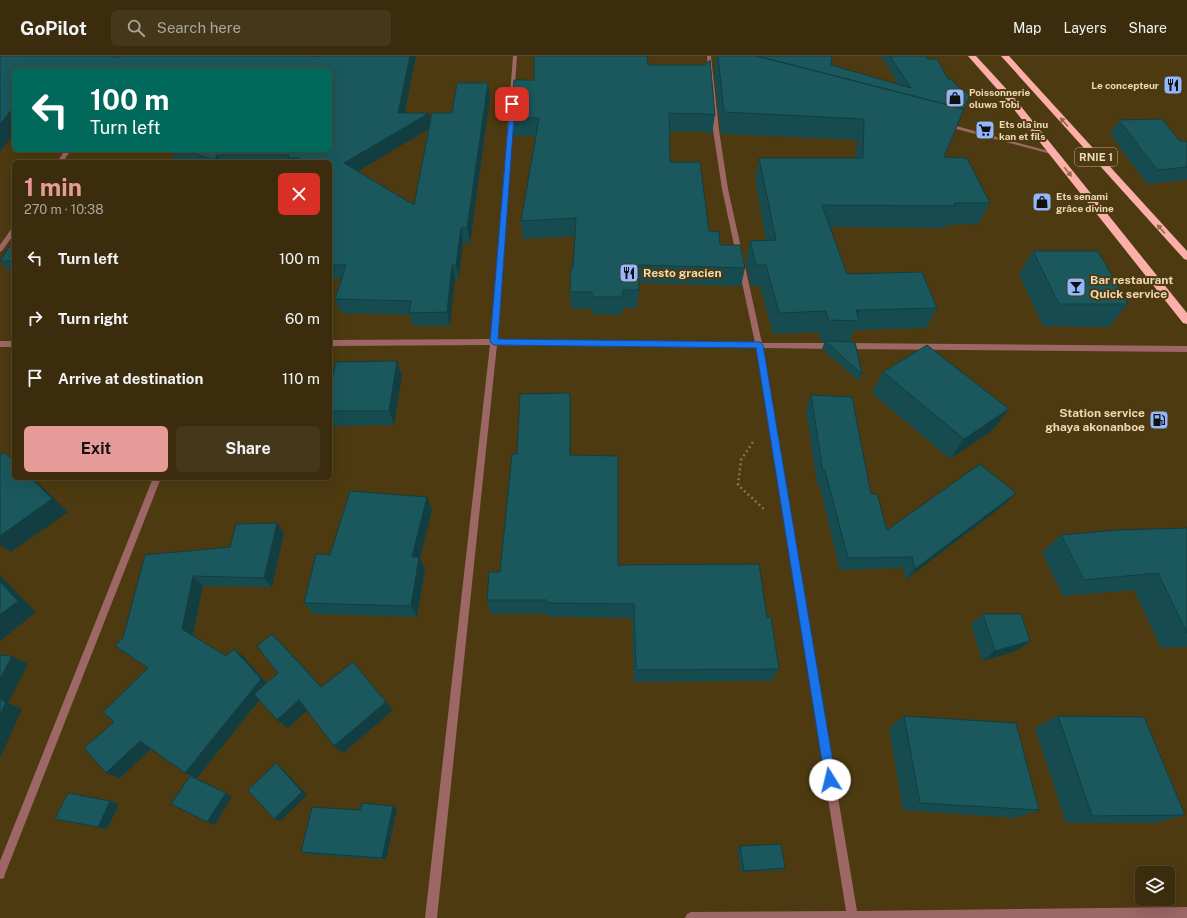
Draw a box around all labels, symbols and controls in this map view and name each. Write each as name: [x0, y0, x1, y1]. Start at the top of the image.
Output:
search box: [111, 10, 391, 46]
text: GoPilot: [20, 17, 87, 39]
icon: search: [125, 17, 147, 39]
text: Search here: [157, 19, 241, 36]
text: Map: [1013, 20, 1041, 36]
text: Layers: [1063, 20, 1107, 36]
text: Share: [1129, 20, 1167, 36]
restaurant icon: Le concepteur: [1162, 74, 1184, 96]
place label: Le concepteur: [1091, 79, 1159, 91]
text: 100 m: [90, 83, 169, 116]
icon: left: [24, 84, 76, 136]
place label: Poissonnerie oluwa Tobi: [969, 86, 1030, 110]
pin: [495, 87, 529, 121]
shop icon: Poissonnerie oluwa Tobi: [944, 87, 966, 109]
icon: arrive: [501, 93, 523, 115]
text: Turn left: [90, 117, 160, 138]
one-way arrow: [1060, 117, 1069, 127]
place label: Ets ola inu kan et fils: [999, 118, 1048, 142]
supermarket icon: Ets ola inu kan et fils: [974, 119, 996, 141]
road number: RNIE 1: [1075, 148, 1117, 166]
one-way arrow: [1064, 167, 1073, 178]
text: 1 min: [24, 173, 82, 201]
button: close: [278, 173, 320, 215]
place label: Ets senami grâce divine: [1056, 190, 1114, 214]
shop icon: Ets senami grâce divine: [1031, 191, 1053, 213]
text: 270 m · 10:38: [24, 202, 104, 217]
one-way arrow: [1157, 224, 1166, 233]
icon: left: [24, 247, 46, 269]
text: Turn left: [58, 250, 119, 267]
text: 100 m: [279, 250, 320, 267]
restaurant icon: Resto gracien: [618, 262, 640, 284]
place label: Resto gracien: [643, 266, 722, 280]
place label: Bar restaurant Quick service: [1090, 273, 1173, 301]
bar icon: Bar restaurant Quick service: [1065, 276, 1087, 298]
icon: right: [24, 307, 46, 329]
text: Turn right: [58, 310, 128, 327]
text: 60 m: [285, 310, 320, 327]
icon: arrive: [24, 367, 46, 389]
text: Arrive at destination: [58, 370, 203, 387]
text: 110 m: [282, 370, 320, 387]
place label: Station service ghaya akonanboe: [1045, 406, 1145, 434]
fuel station icon: Station service ghaya akonanboe: [1148, 409, 1170, 431]
button: Exit: [24, 426, 168, 472]
button: Share: [176, 426, 320, 472]
position arrow: [809, 759, 851, 801]
map controls: [1135, 866, 1175, 906]
button: layers: [1135, 866, 1175, 906]

